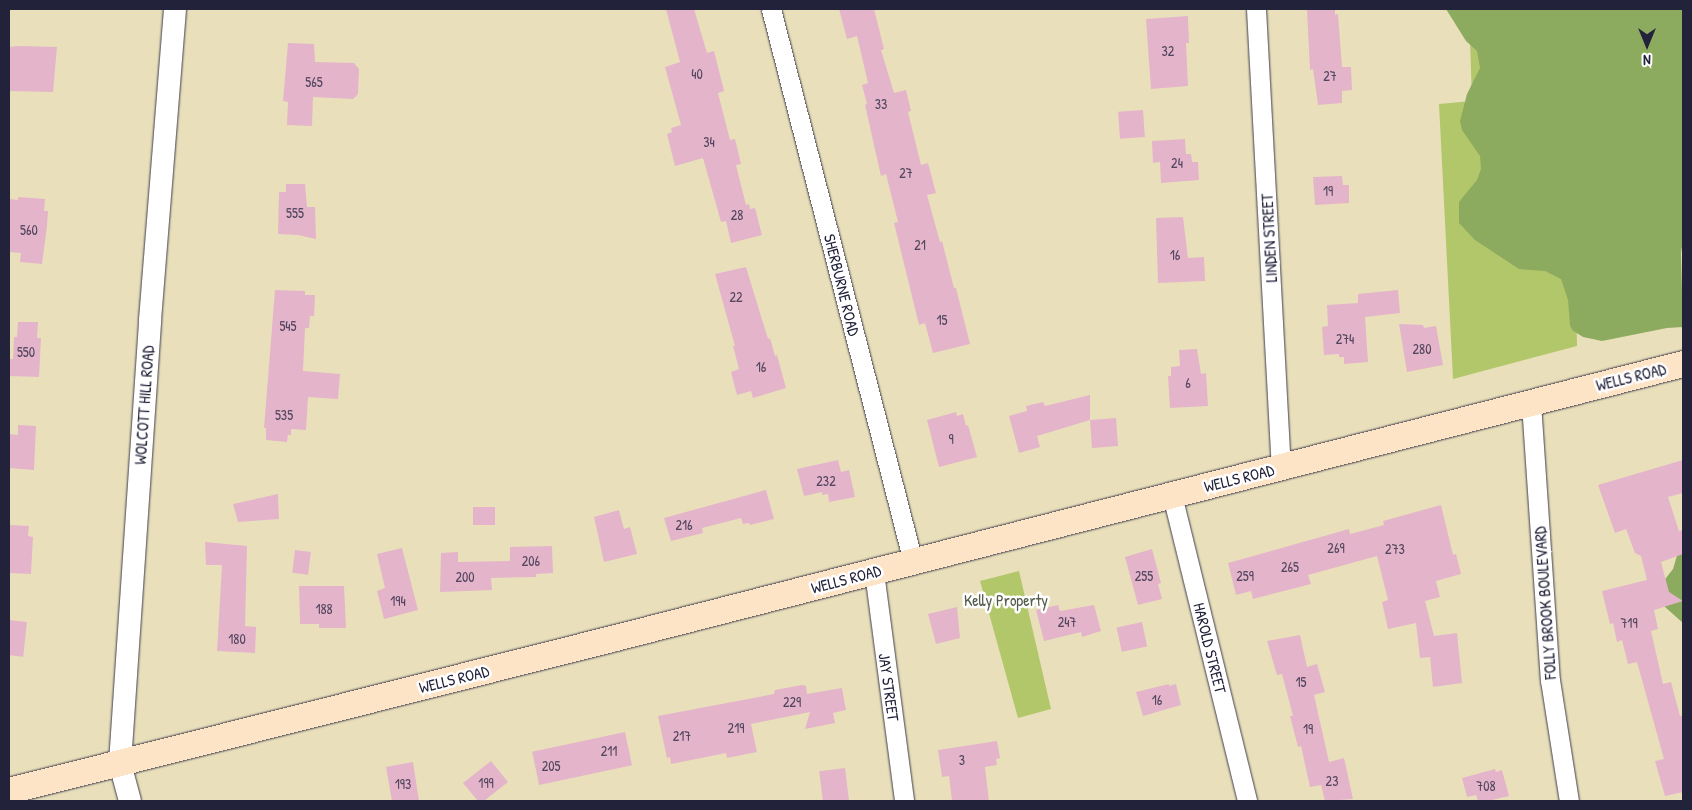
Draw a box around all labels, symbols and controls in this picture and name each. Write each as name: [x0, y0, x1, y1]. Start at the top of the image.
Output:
north arrow: [1622, 20, 1672, 70]
house number: 32: [1162, 43, 1174, 59]
text: N: [1643, 51, 1651, 70]
house number: 40: [691, 66, 703, 82]
house number: 27: [1323, 68, 1337, 84]
house number: 565: [305, 74, 323, 90]
house number: 33: [875, 96, 887, 112]
house number: 34: [703, 134, 715, 150]
house number: 24: [1171, 155, 1183, 171]
house number: 27: [899, 165, 913, 181]
house number: 19: [1323, 183, 1333, 199]
street label: LINDEN STREET: [1257, 193, 1281, 283]
house number: 555: [286, 205, 304, 221]
house number: 28: [731, 207, 743, 223]
house number: 560: [20, 222, 38, 238]
street label: SHERBURNE ROAD: [820, 232, 864, 338]
house number: 21: [914, 237, 926, 253]
house number: 16: [1170, 247, 1180, 263]
house number: 22: [729, 289, 743, 305]
house number: 15: [936, 312, 948, 328]
house number: 545: [279, 318, 297, 334]
house number: 274: [1336, 331, 1354, 347]
house number: 280: [1413, 341, 1431, 357]
house number: 550: [17, 344, 35, 360]
street label: WOLCOTT HILL ROAD: [130, 345, 158, 465]
house number: 16: [756, 359, 766, 375]
street label: WELLS ROAD: [1594, 359, 1668, 395]
house number: 6: [1185, 375, 1191, 391]
house number: 535: [275, 407, 293, 423]
house number: 9: [948, 431, 954, 447]
street label: WELLS ROAD: [1202, 460, 1276, 496]
house number: 232: [816, 473, 836, 489]
house number: 216: [675, 517, 693, 533]
street label: FOLLY BROOK BOULEVARD: [1530, 526, 1560, 680]
house number: 269: [1327, 540, 1345, 556]
house number: 273: [1385, 541, 1405, 557]
house number: 206: [522, 553, 540, 569]
house number: 265: [1281, 559, 1299, 575]
street label: WELLS ROAD: [809, 560, 883, 598]
house number: 255: [1135, 568, 1153, 584]
house number: 259: [1236, 568, 1254, 584]
house number: 200: [455, 569, 475, 585]
park label: Kelly Property: [964, 590, 1048, 610]
house number: 194: [390, 593, 406, 609]
house number: 188: [315, 601, 333, 617]
street label: HAROLD STREET: [1190, 601, 1230, 695]
house number: 247: [1058, 614, 1076, 630]
house number: 719: [1620, 615, 1638, 631]
house number: 180: [228, 631, 246, 647]
street label: JAY STREET: [875, 652, 903, 722]
street label: WELLS ROAD: [417, 661, 491, 697]
house number: 15: [1295, 674, 1307, 690]
house number: 16: [1152, 692, 1162, 708]
house number: 229: [783, 694, 801, 710]
house number: 219: [728, 720, 744, 736]
house number: 19: [1303, 721, 1313, 737]
house number: 217: [673, 728, 691, 744]
house number: 211: [601, 743, 617, 759]
house number: 3: [959, 752, 965, 768]
house number: 205: [542, 758, 560, 774]
house number: 23: [1326, 773, 1338, 789]
house number: 199: [478, 775, 494, 791]
house number: 193: [395, 776, 411, 792]
house number: 708: [1476, 778, 1496, 794]

